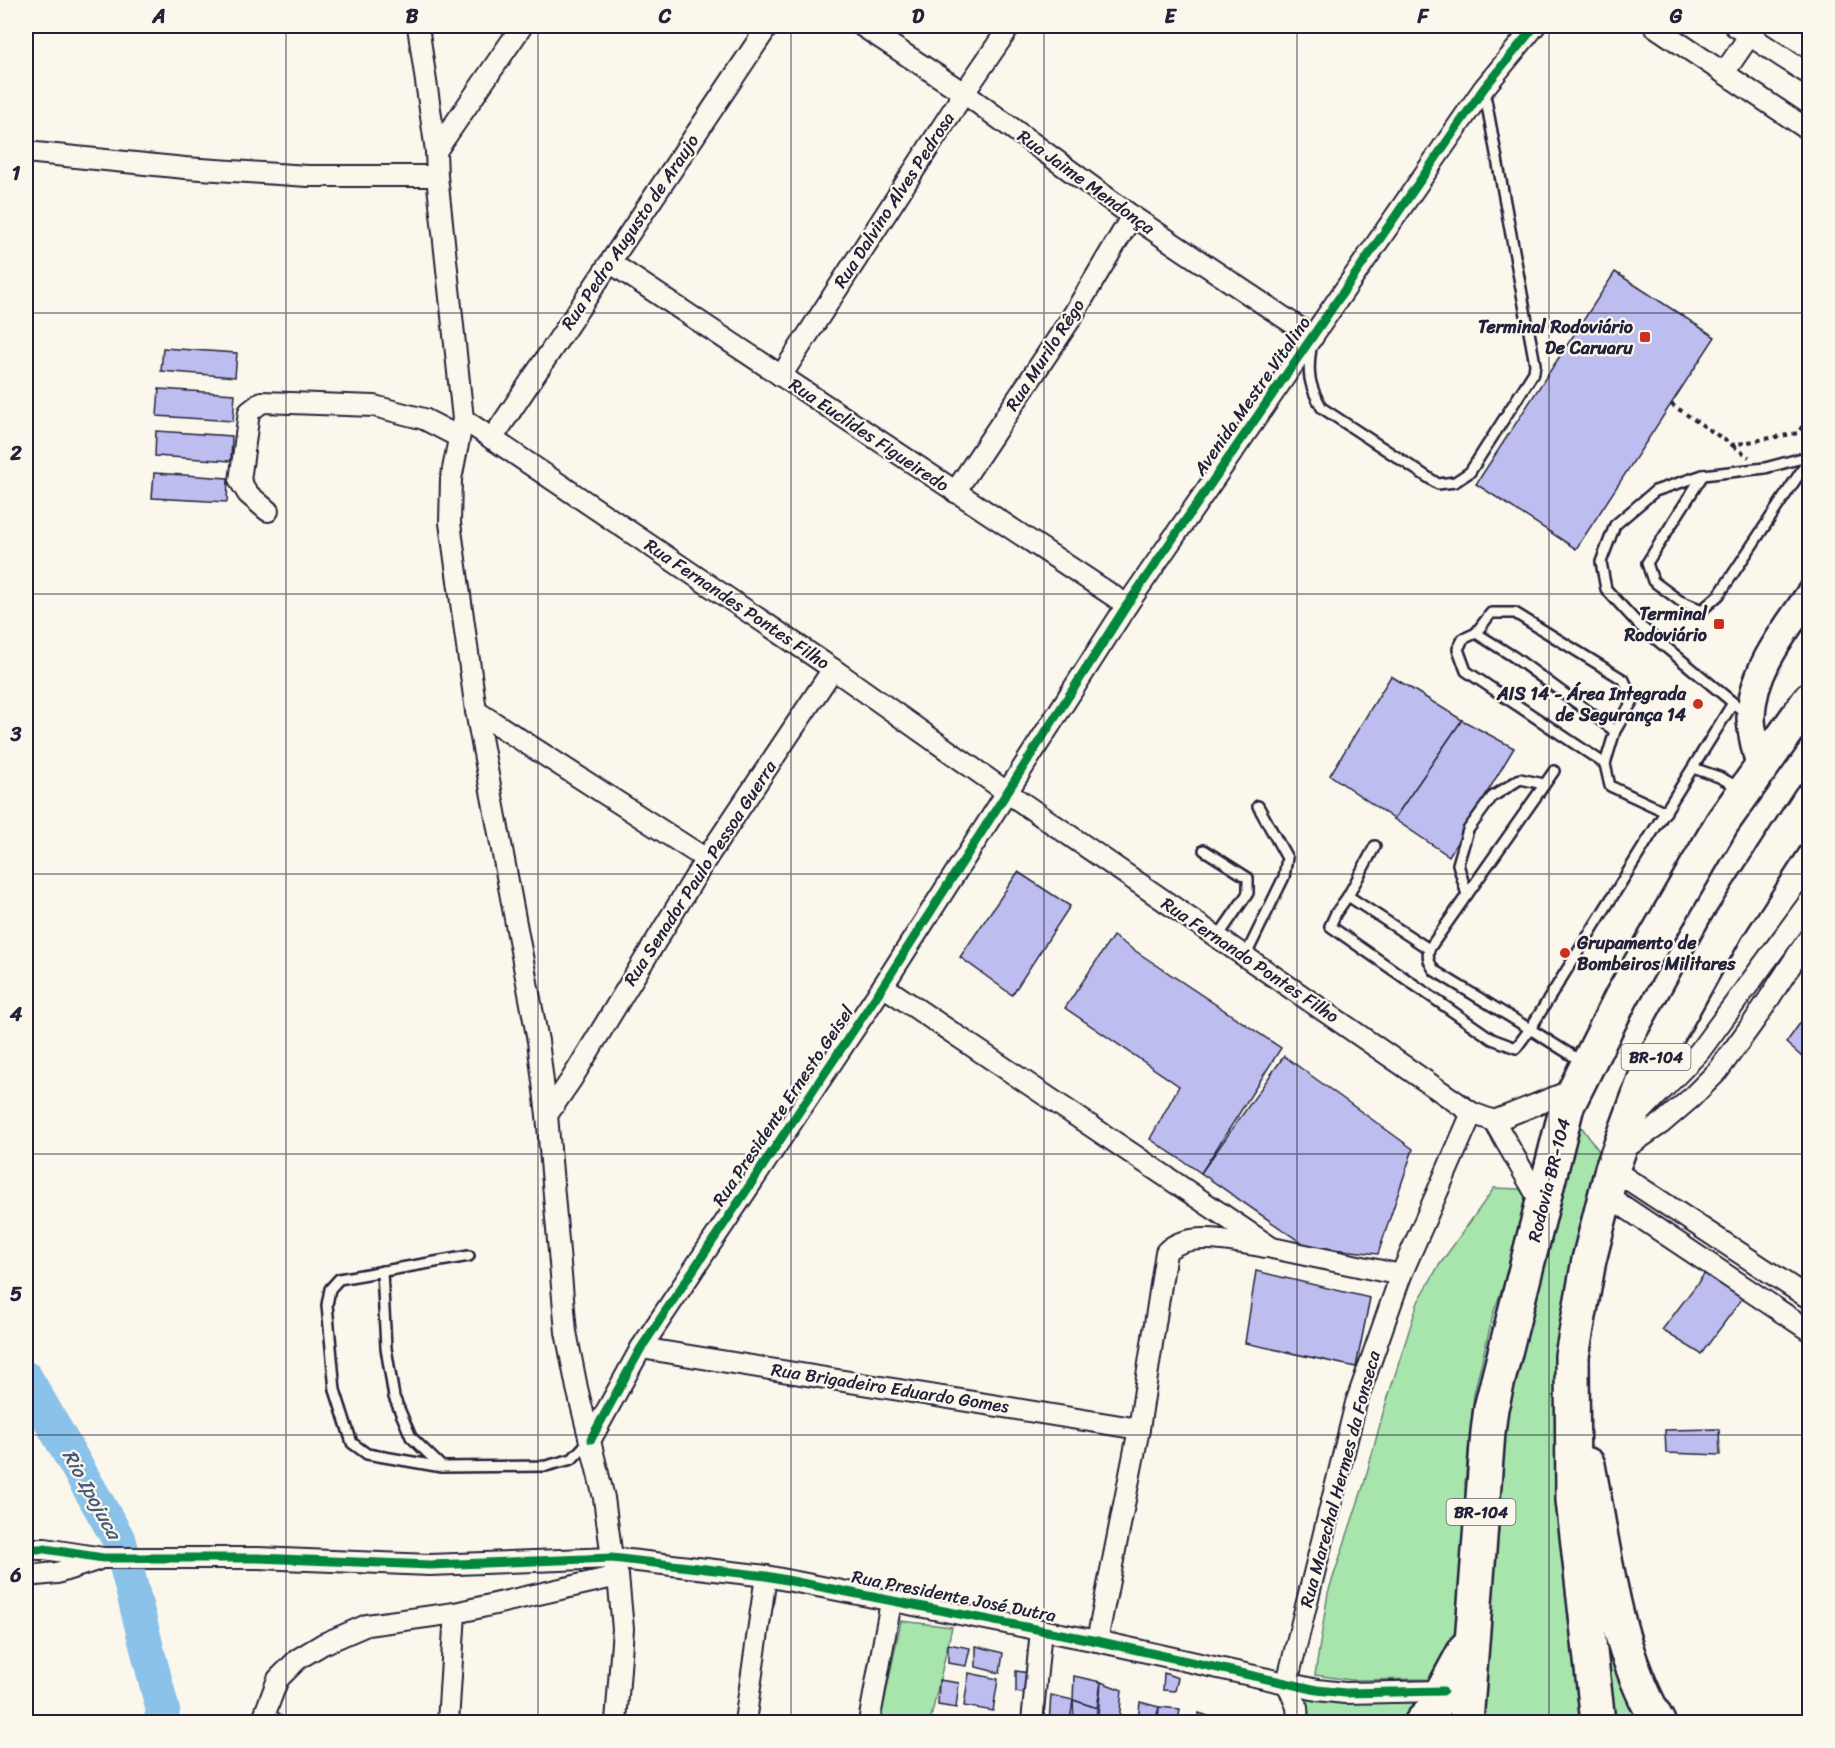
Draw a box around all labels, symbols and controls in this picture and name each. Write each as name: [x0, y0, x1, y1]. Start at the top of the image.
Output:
text: A: [151, 0, 166, 34]
text: B: [406, 0, 419, 34]
text: C: [658, 0, 672, 34]
text: D: [912, 0, 925, 34]
text: E: [1164, 0, 1177, 34]
text: F: [1417, 0, 1430, 34]
text: G: [1669, 0, 1683, 34]
street label: Rua Dalvino Alves Pedrosa: [825, 105, 963, 295]
street label: Rua Jaime Mendonça: [1010, 121, 1162, 244]
street label: Rua Pedro Augusto de Araujo: [552, 127, 708, 337]
text: 1: [12, 156, 21, 191]
street label: Rua Murilo Rêgo: [997, 292, 1094, 418]
street label: Avenida Mestre Vitalino: [1184, 309, 1319, 483]
place label: Terminal Rodoviário De Caruaru: [1478, 311, 1634, 364]
marker: Terminal Rodoviário De Caruaru: [1638, 330, 1652, 344]
street label: Rua Euclides Figueiredo: [782, 369, 956, 501]
text: 2: [9, 436, 22, 471]
street label: Rua Fernandes Pontes Filho: [638, 530, 837, 678]
place label: Terminal Rodoviário: [1623, 598, 1708, 651]
marker: Terminal Rodoviário: [1712, 617, 1726, 631]
place label: AIS 14 - Área Integrada de Segurança 14: [1496, 678, 1687, 731]
marker: AIS 14 - Área Integrada de Segurança 14: [1691, 697, 1705, 711]
text: 3: [10, 717, 22, 752]
street label: Rua Senador Paulo Pessoa Guerra: [615, 753, 786, 992]
street label: Rua Fernando Pontes Filho: [1154, 888, 1346, 1032]
place label: Grupamento de Bombeiros Militares: [1576, 927, 1736, 980]
marker: Grupamento de Bombeiros Militares: [1558, 946, 1572, 960]
text: 4: [9, 997, 23, 1032]
street label: Rua Presidente Ernesto Geisel: [703, 998, 863, 1213]
road number: BR-104: [1622, 1044, 1690, 1070]
street label: Rodovia BR-104: [1518, 1115, 1580, 1245]
text: 5: [10, 1277, 22, 1312]
street label: Rua Marechal Hermes da Fonseca: [1290, 1346, 1390, 1611]
street label: Rua Brigadeiro Eduardo Gomes: [769, 1353, 1012, 1423]
water label: Rio Ipojuca: [52, 1443, 132, 1548]
road number: BR-104: [1446, 1499, 1516, 1525]
text: 6: [9, 1558, 22, 1593]
street label: Rua Presidente José Dutra: [849, 1561, 1059, 1631]

